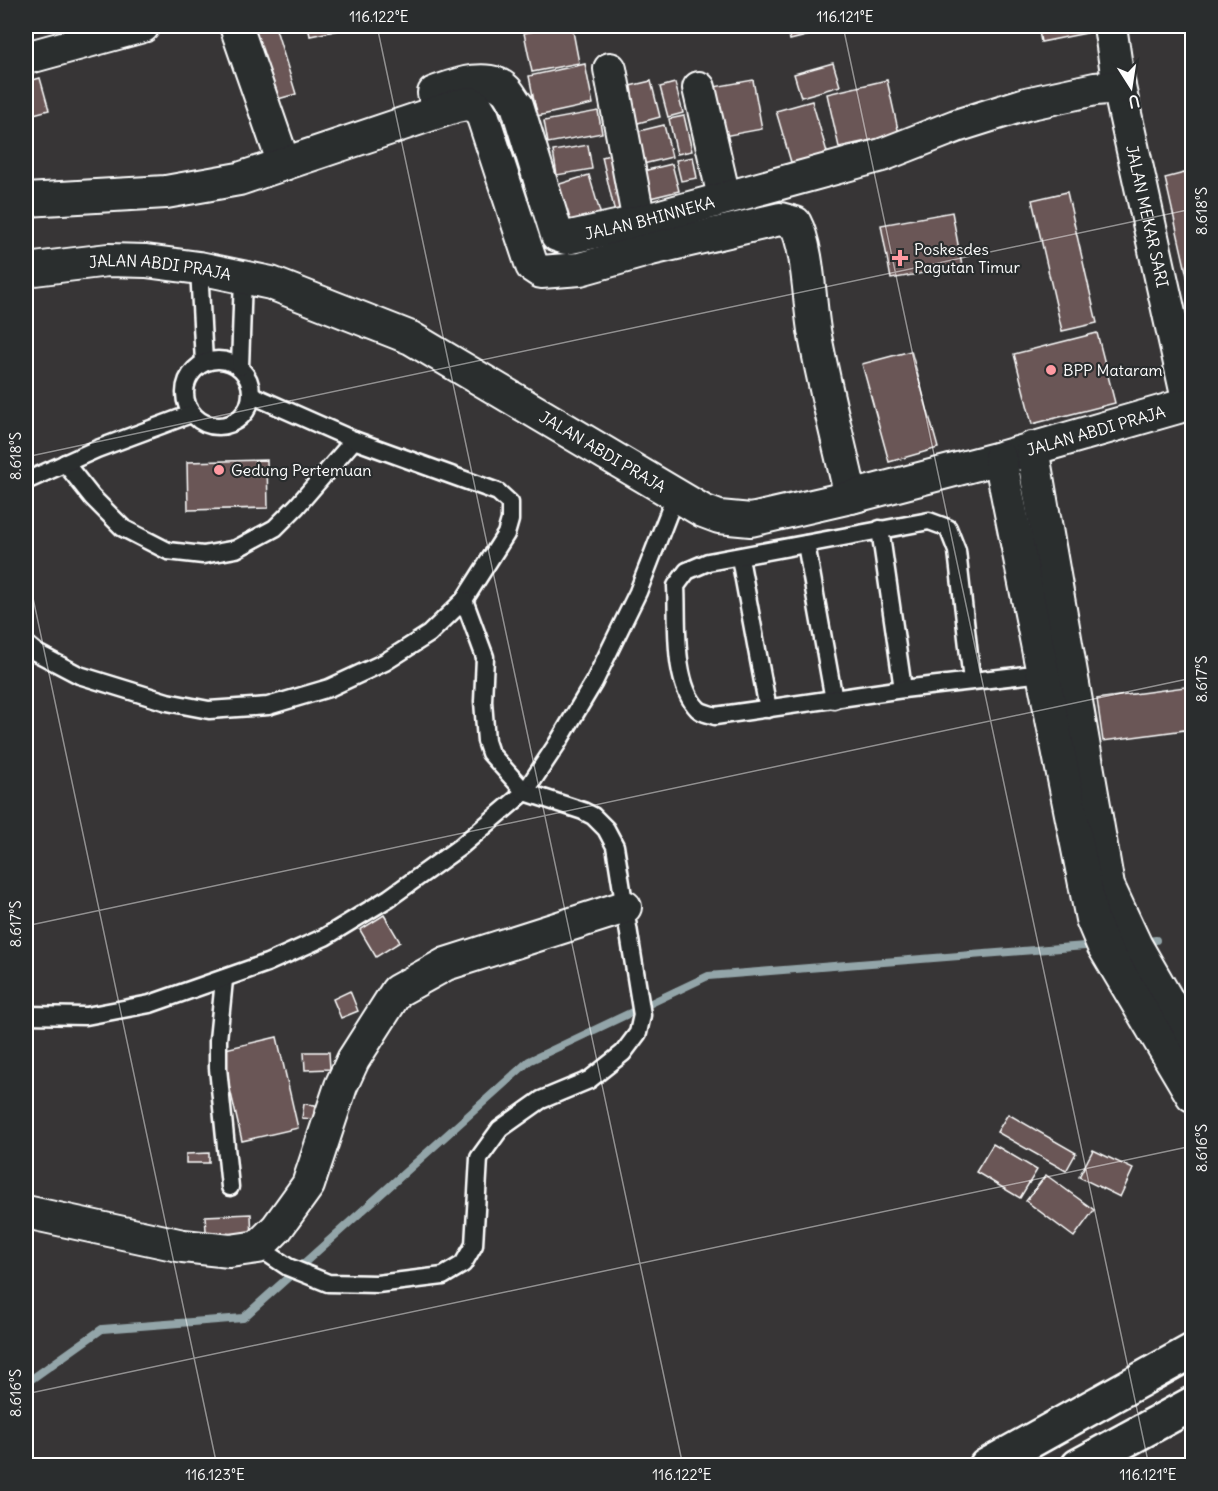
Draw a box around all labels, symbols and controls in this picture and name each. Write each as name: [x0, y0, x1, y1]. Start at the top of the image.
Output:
text: 116.122°E: [349, 7, 409, 26]
text: 116.121°E: [816, 7, 874, 26]
north arrow: [1101, 57, 1161, 117]
text: U: [1127, 91, 1142, 113]
street label: JALAN MEKAR SARI: [1122, 143, 1173, 289]
text: 8.618°S: [1192, 187, 1211, 235]
street label: JALAN BHINNEKA: [583, 192, 717, 244]
place label: Poskesdes Pagutan Timur: [914, 239, 1020, 277]
marker: Poskesdes Pagutan Timur: [891, 249, 909, 267]
street label: JALAN ABDI PRAJA: [88, 250, 233, 284]
place label: BPP Mataram: [1063, 360, 1163, 380]
marker: BPP Mataram: [1044, 363, 1058, 377]
street label: JALAN ABDI PRAJA: [1024, 401, 1168, 460]
street label: JALAN ABDI PRAJA: [536, 406, 670, 497]
text: 8.618°S: [6, 432, 25, 480]
place label: Gedung Pertemuan: [231, 460, 372, 480]
marker: Gedung Pertemuan: [212, 463, 226, 477]
text: 8.617°S: [1192, 655, 1211, 703]
text: 8.617°S: [6, 900, 25, 948]
text: 8.616°S: [1192, 1124, 1211, 1172]
text: 8.616°S: [6, 1369, 25, 1417]
text: 116.123°E: [185, 1465, 245, 1484]
text: 116.122°E: [652, 1465, 712, 1484]
text: 116.121°E: [1119, 1465, 1177, 1484]

